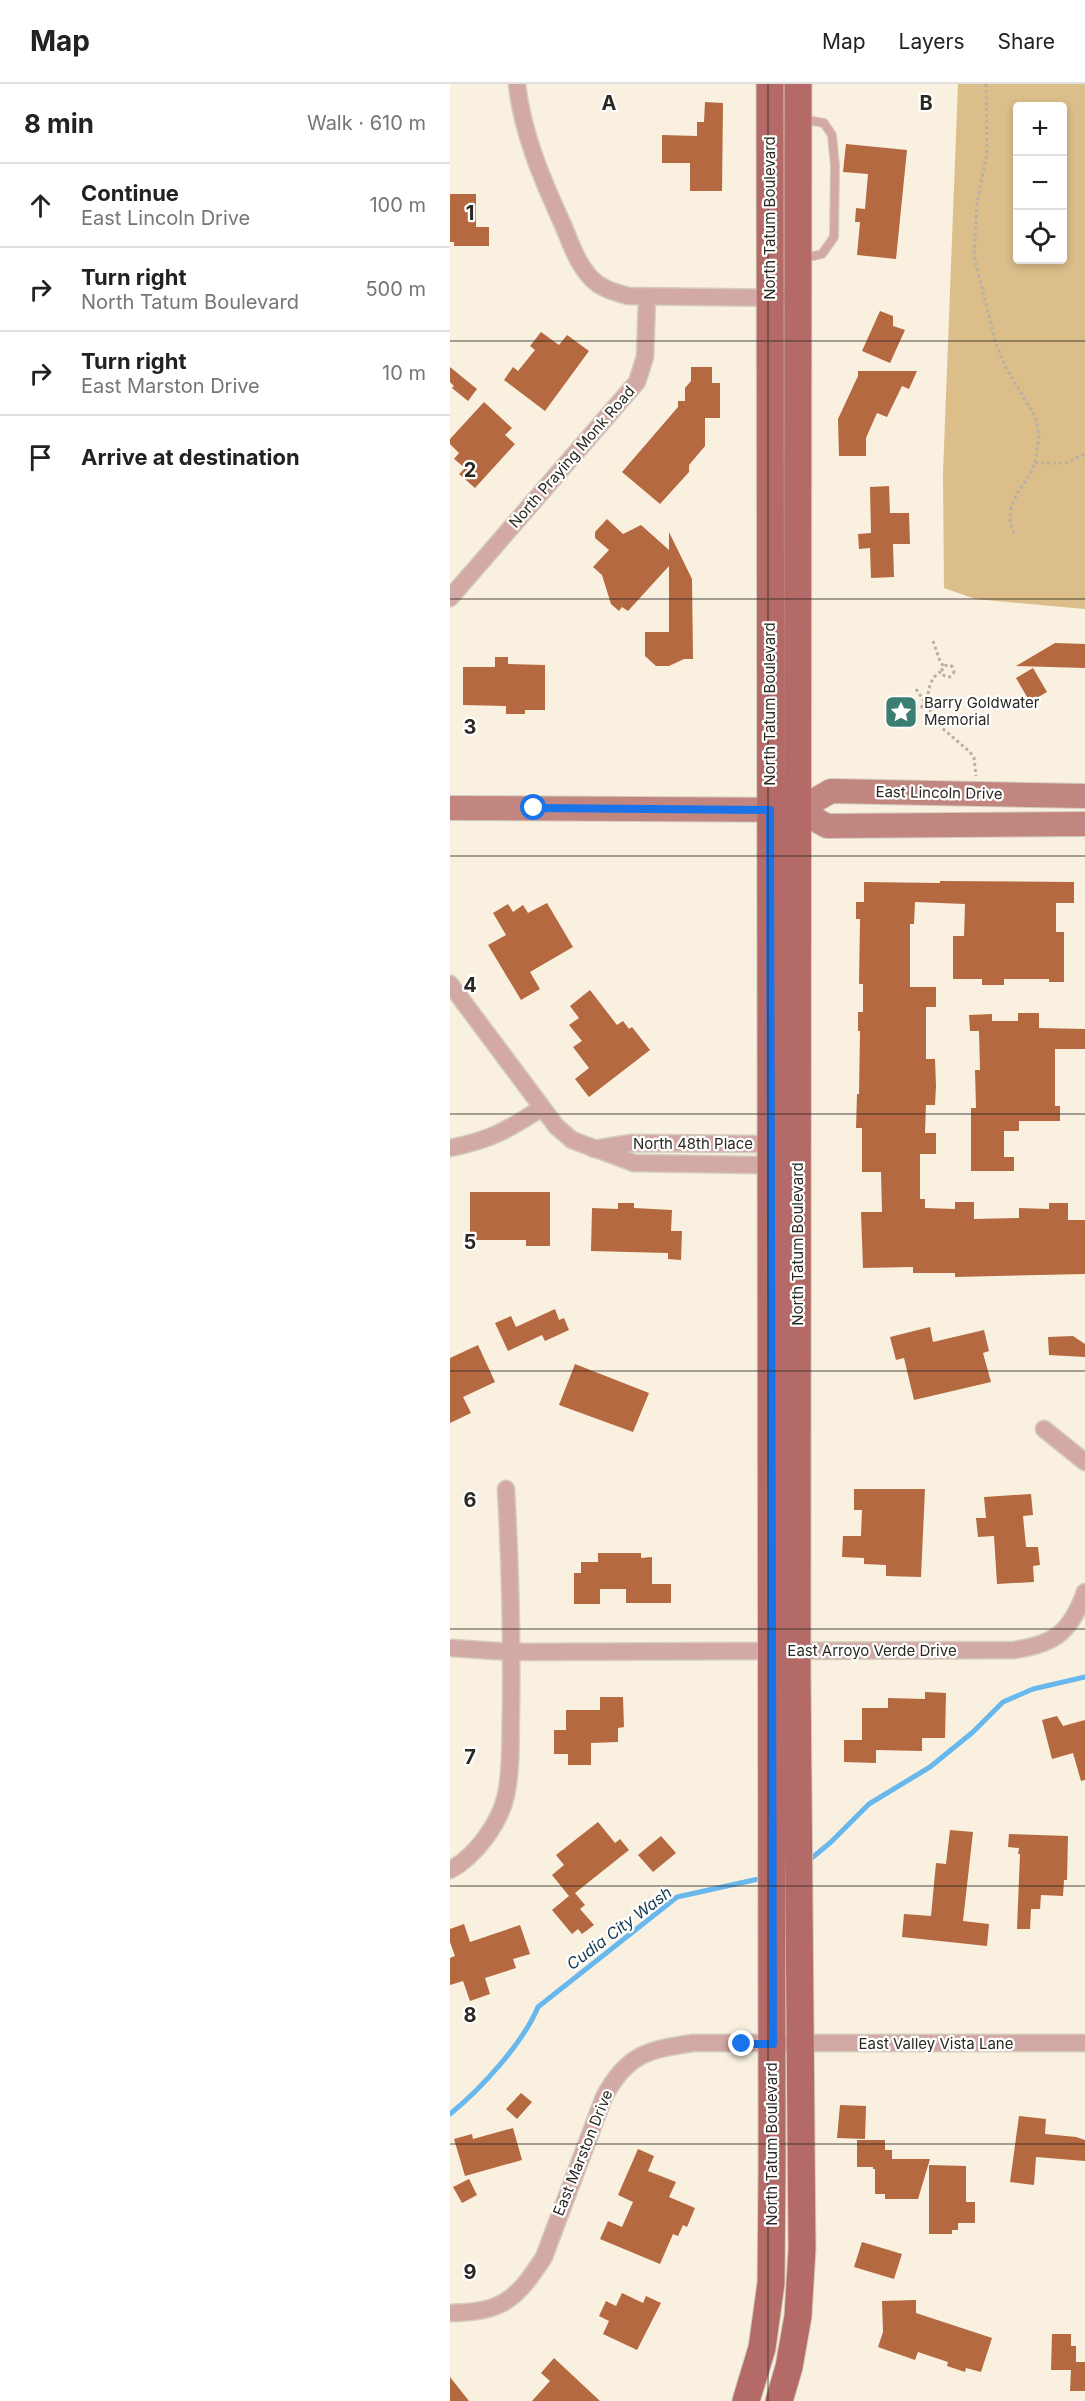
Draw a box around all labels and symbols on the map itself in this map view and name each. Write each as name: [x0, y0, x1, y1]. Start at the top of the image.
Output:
text: A: [602, 91, 617, 115]
text: B: [919, 91, 933, 115]
street label: North Tatum Boulevard: [760, 136, 779, 300]
text: 1: [466, 201, 474, 225]
street label: North Praying Monk Road: [505, 382, 638, 532]
text: 2: [464, 458, 476, 482]
street label: North Tatum Boulevard: [760, 622, 779, 786]
place label: Barry Goldwater Memorial: [924, 693, 1040, 729]
place icon: Barry Goldwater Memorial: [883, 694, 919, 730]
text: 3: [464, 715, 476, 739]
street label: East Lincoln Drive: [875, 782, 1003, 803]
route start: [520, 794, 546, 820]
text: 4: [463, 973, 477, 997]
street label: North 48th Place: [633, 1134, 753, 1153]
street label: North Tatum Boulevard: [788, 1162, 807, 1326]
text: 5: [464, 1230, 476, 1254]
text: 6: [464, 1488, 477, 1512]
street label: East Arroyo Verde Drive: [787, 1641, 957, 1660]
text: 7: [464, 1745, 476, 1769]
water label: Cudia City Wash: [562, 1882, 676, 1974]
text: 8: [463, 2003, 477, 2027]
route end: [728, 2030, 754, 2056]
street label: East Valley Vista Lane: [859, 2034, 1013, 2053]
street label: North Tatum Boulevard: [762, 2062, 781, 2226]
street label: East Marston Drive: [549, 2087, 616, 2219]
text: 9: [464, 2260, 477, 2284]

